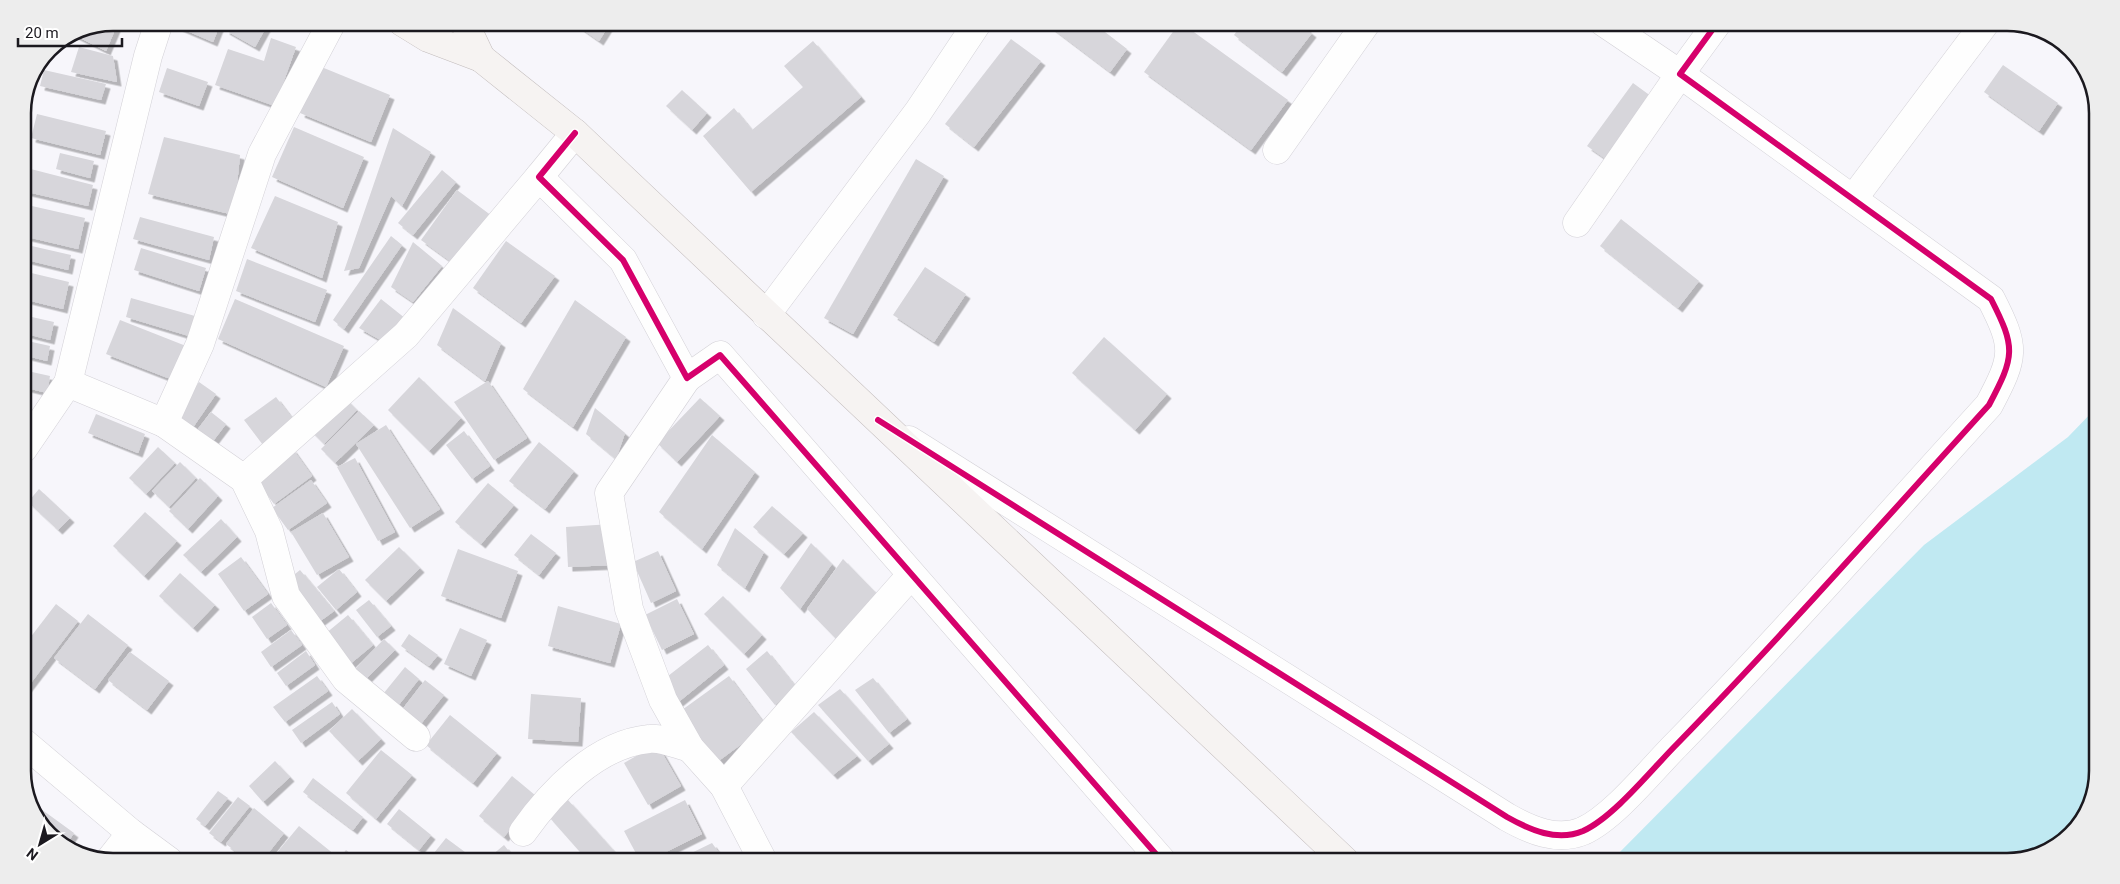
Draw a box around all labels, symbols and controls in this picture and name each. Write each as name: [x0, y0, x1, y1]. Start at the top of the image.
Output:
scale bar: [18, 15, 121, 47]
text: 20 m: [25, 24, 59, 42]
north arrow: [15, 819, 65, 869]
text: N: [23, 845, 41, 864]

